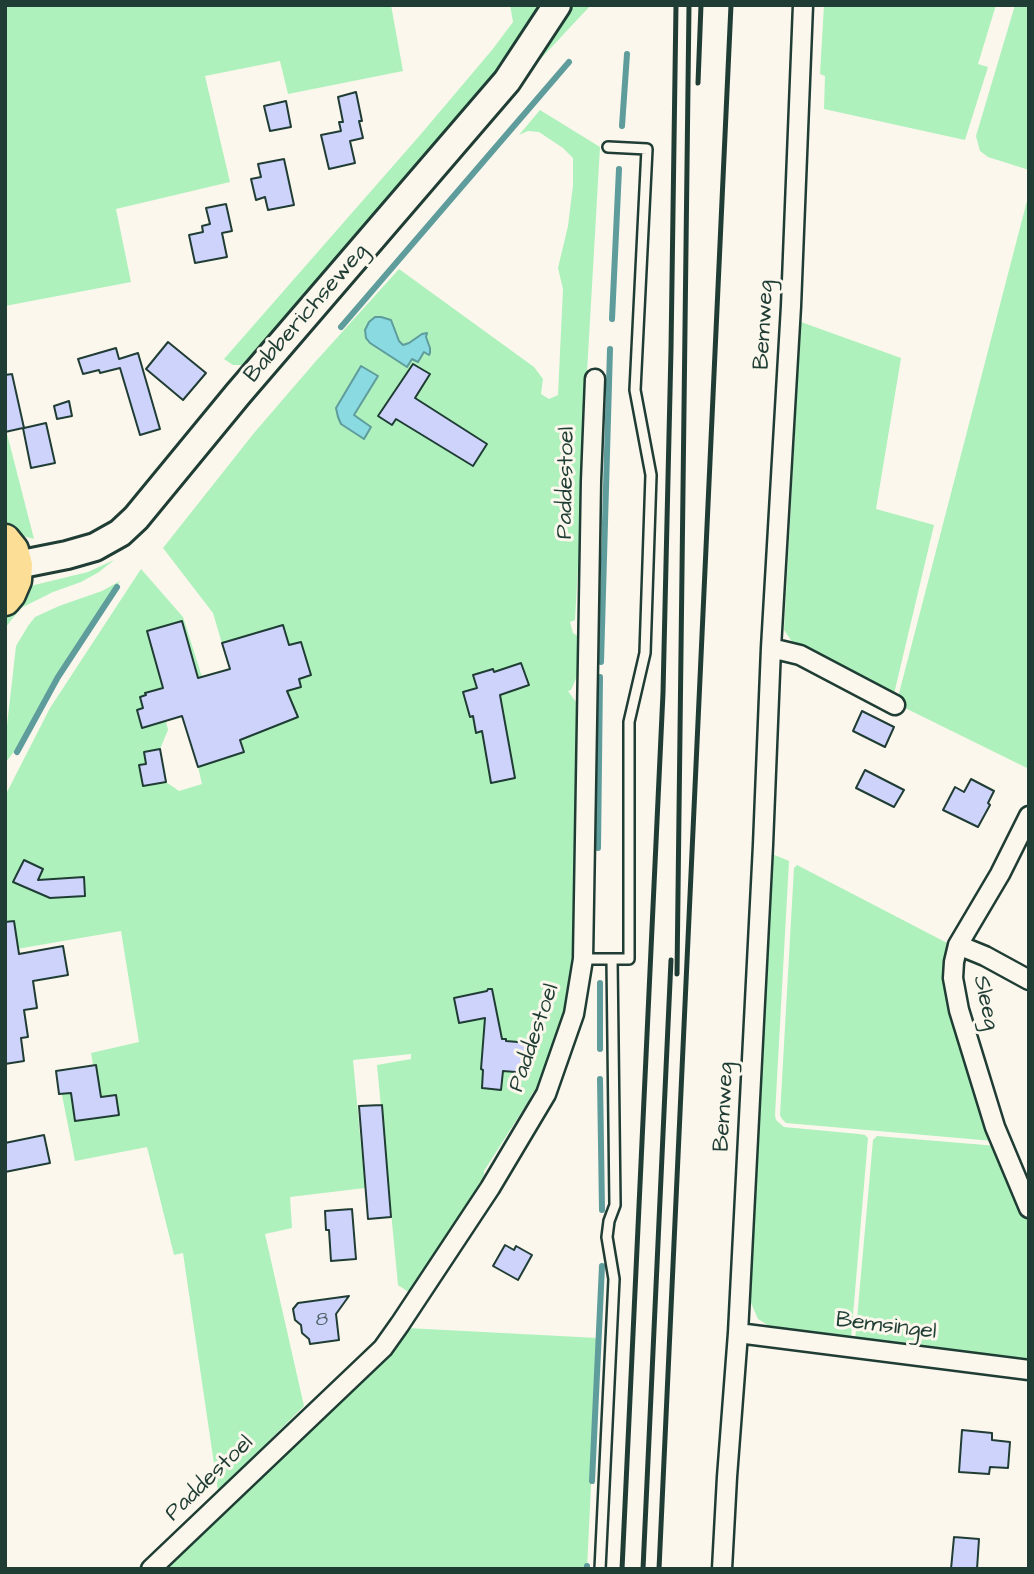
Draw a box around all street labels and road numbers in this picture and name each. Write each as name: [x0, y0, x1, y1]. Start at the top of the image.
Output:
street label: Babberichseweg: [239, 239, 375, 389]
street label: Bemweg: [749, 280, 781, 370]
street label: Paddestoel: [552, 427, 582, 539]
street label: Sleeg: [966, 973, 1004, 1033]
street label: Paddestoel: [504, 980, 566, 1096]
street label: Bemweg: [709, 1062, 741, 1152]
street label: Bemsingel: [834, 1307, 938, 1347]
street label: Paddestoel: [160, 1430, 260, 1528]

